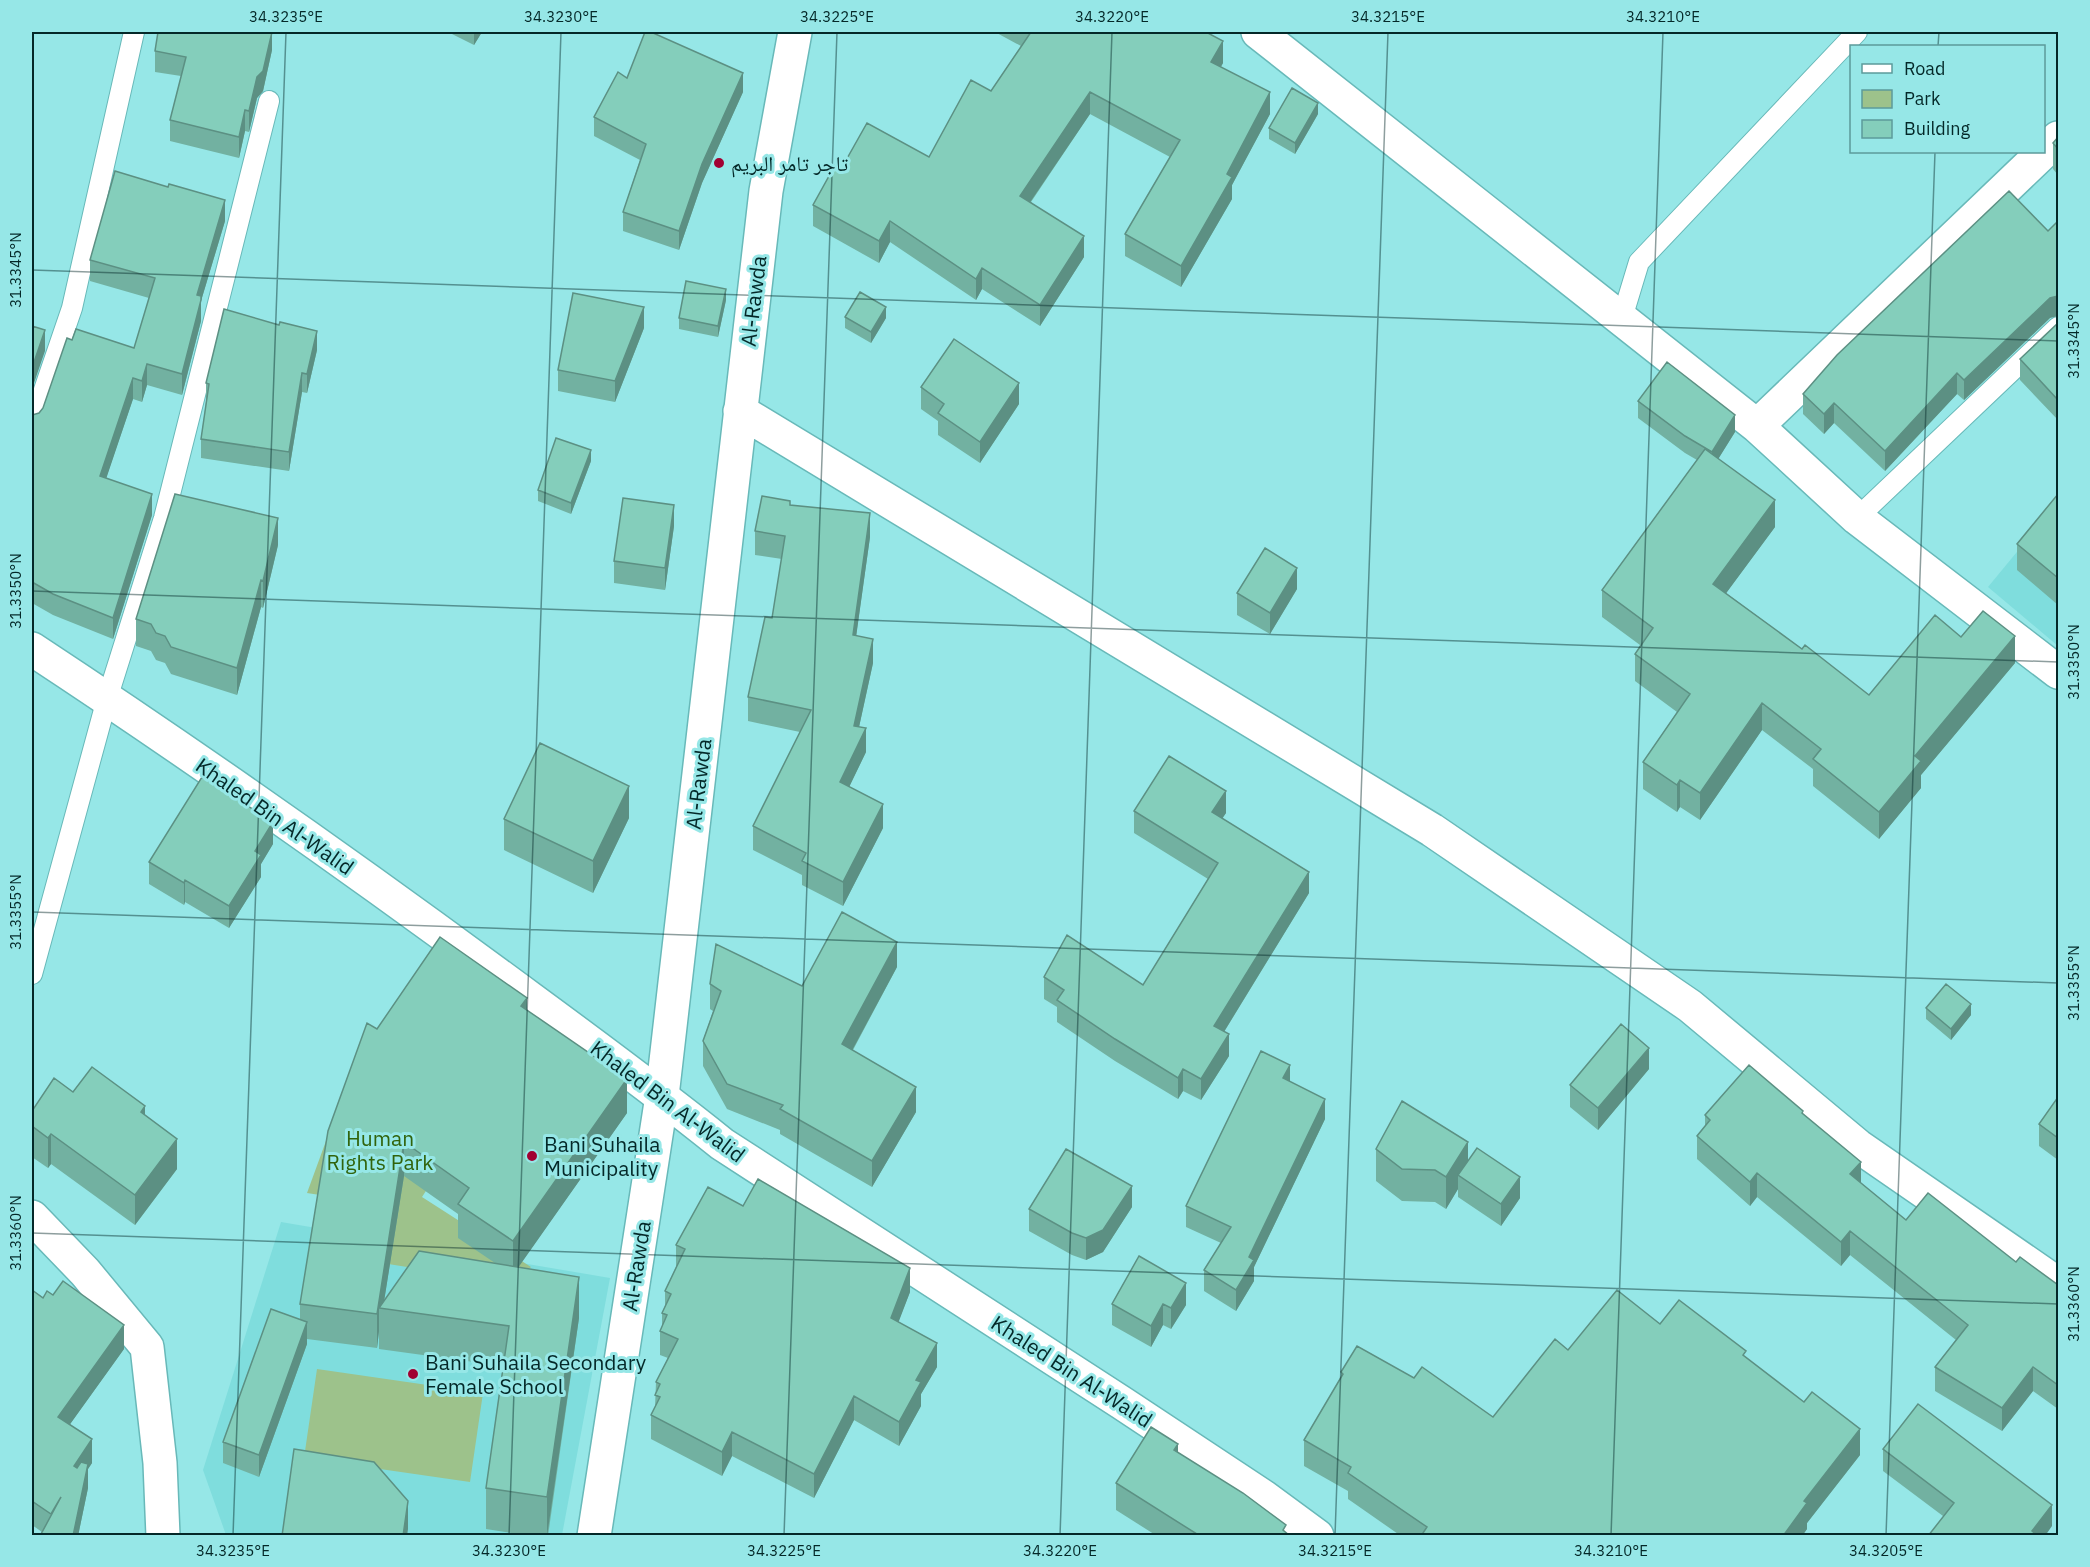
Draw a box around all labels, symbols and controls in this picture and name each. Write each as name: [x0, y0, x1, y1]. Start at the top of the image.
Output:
text: 34.3235°E: [249, 7, 323, 26]
text: 34.3230°E: [524, 7, 598, 26]
text: 34.3225°E: [800, 7, 874, 26]
text: 34.3220°E: [1075, 7, 1149, 26]
text: 34.3215°E: [1351, 7, 1425, 26]
text: 34.3210°E: [1626, 7, 1700, 26]
legend: [1850, 45, 2045, 153]
text: Road: [1904, 57, 1945, 80]
text: Park: [1904, 87, 1941, 110]
text: Building: [1904, 117, 1971, 140]
place label: تاجر تامر البريم: [731, 149, 848, 178]
marker: تاجر تامر البريم: [712, 156, 726, 170]
text: 31.3345°N: [6, 232, 25, 308]
street label: Al-Rawda: [734, 254, 772, 348]
text: 31.3345°N: [2064, 303, 2083, 379]
text: 31.3350°N: [6, 553, 25, 629]
text: 31.3350°N: [2064, 624, 2083, 700]
street label: Al-Rawda: [679, 737, 717, 831]
street label: Khaled Bin Al-Walid: [191, 751, 359, 881]
text: 31.3355°N: [6, 874, 25, 950]
text: 31.3355°N: [2064, 945, 2083, 1021]
street label: Khaled Bin Al-Walid: [585, 1034, 751, 1168]
park label: Human Rights Park: [327, 1124, 433, 1176]
place label: Bani Suhaila Municipality: [544, 1130, 661, 1182]
marker: Bani Suhaila Municipality: [525, 1149, 539, 1163]
text: 31.3360°N: [6, 1195, 25, 1271]
street label: Al-Rawda: [615, 1219, 657, 1313]
text: 31.3360°N: [2064, 1266, 2083, 1342]
street label: Khaled Bin Al-Walid: [986, 1308, 1158, 1434]
place label: Bani Suhaila Secondary Female School: [425, 1348, 647, 1400]
marker: Bani Suhaila Secondary Female School: [406, 1367, 420, 1381]
text: 34.3235°E: [196, 1541, 270, 1560]
text: 34.3230°E: [472, 1541, 546, 1560]
text: 34.3225°E: [747, 1541, 821, 1560]
text: 34.3220°E: [1023, 1541, 1097, 1560]
text: 34.3215°E: [1298, 1541, 1372, 1560]
text: 34.3210°E: [1574, 1541, 1648, 1560]
text: 34.3205°E: [1849, 1541, 1923, 1560]

